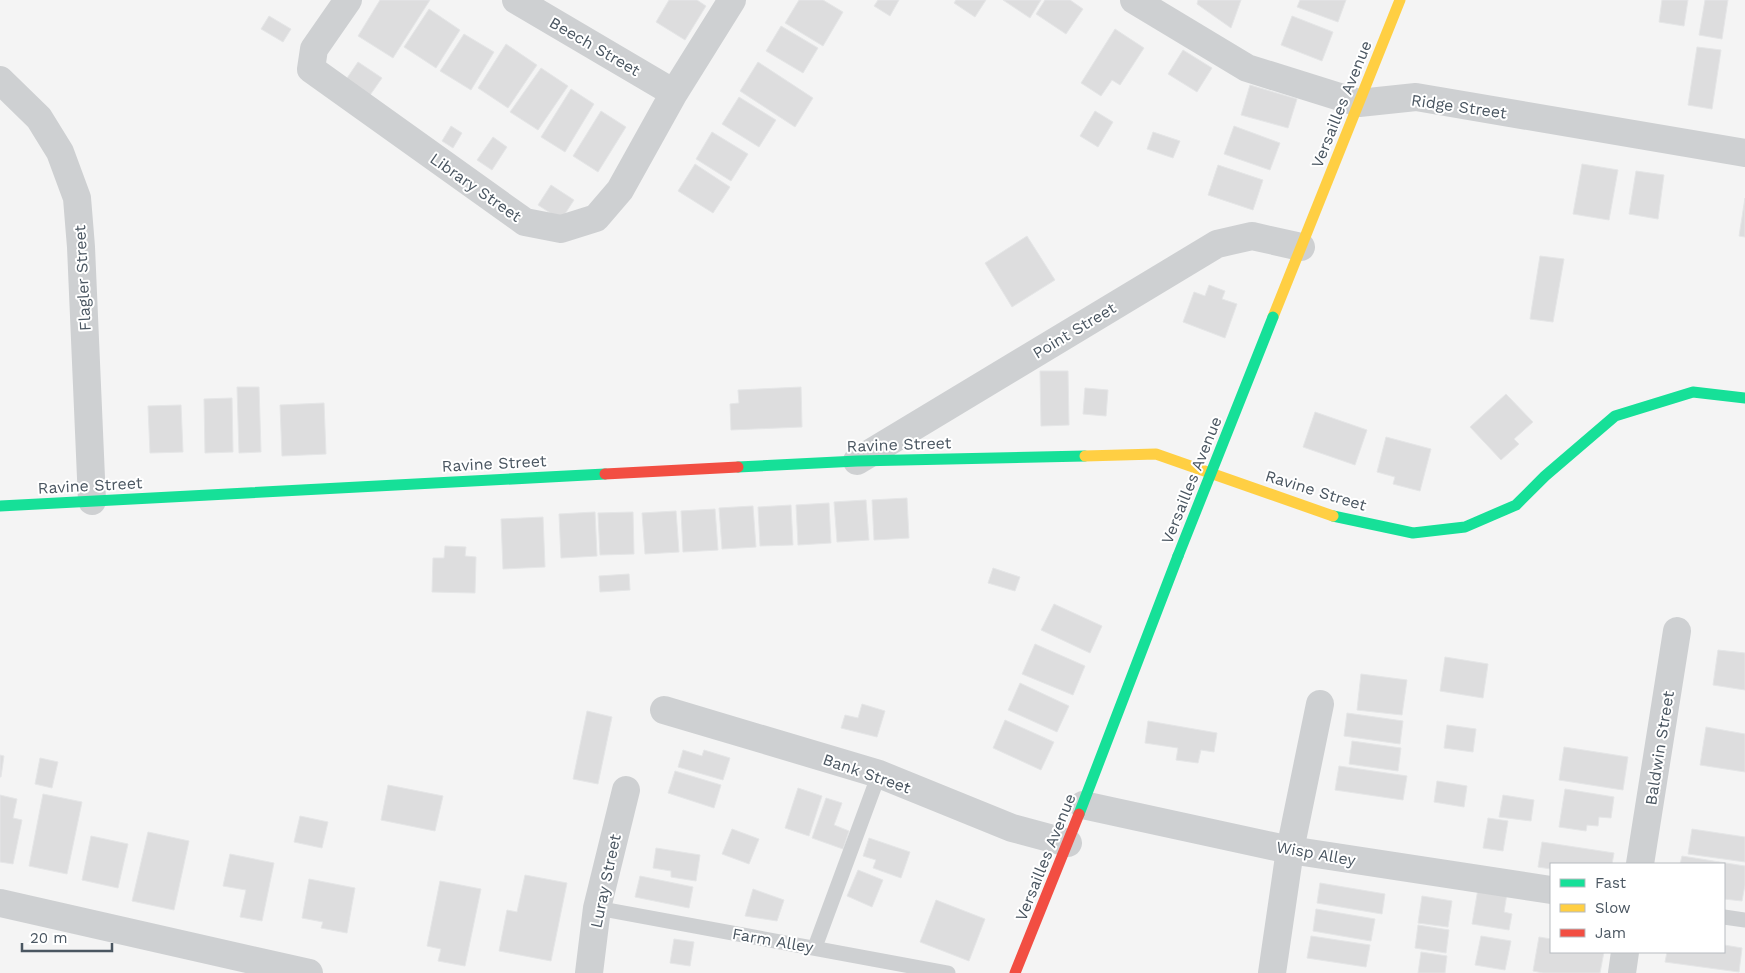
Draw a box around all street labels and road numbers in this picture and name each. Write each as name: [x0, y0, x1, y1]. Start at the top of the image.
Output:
street label: Beech Street: [546, 13, 644, 80]
street label: Versailles Avenue: [1307, 38, 1376, 171]
street label: Ridge Street: [1410, 90, 1508, 123]
street label: Library Street: [426, 149, 525, 226]
street label: Flagler Street: [70, 224, 95, 331]
street label: Point Street: [1029, 298, 1120, 363]
street label: Versailles Avenue: [1157, 414, 1226, 547]
street label: Ravine Street: [846, 433, 952, 456]
street label: Ravine Street: [441, 451, 547, 476]
street label: Ravine Street: [1263, 466, 1369, 515]
street label: Ravine Street: [37, 473, 143, 498]
street label: Baldwin Street: [1641, 689, 1678, 807]
street label: Bank Street: [820, 750, 914, 797]
street label: Versailles Avenue: [1011, 791, 1080, 924]
street label: Luray Street: [586, 832, 625, 930]
street label: Wisp Alley: [1275, 837, 1358, 870]
street label: Farm Alley: [731, 924, 816, 957]

